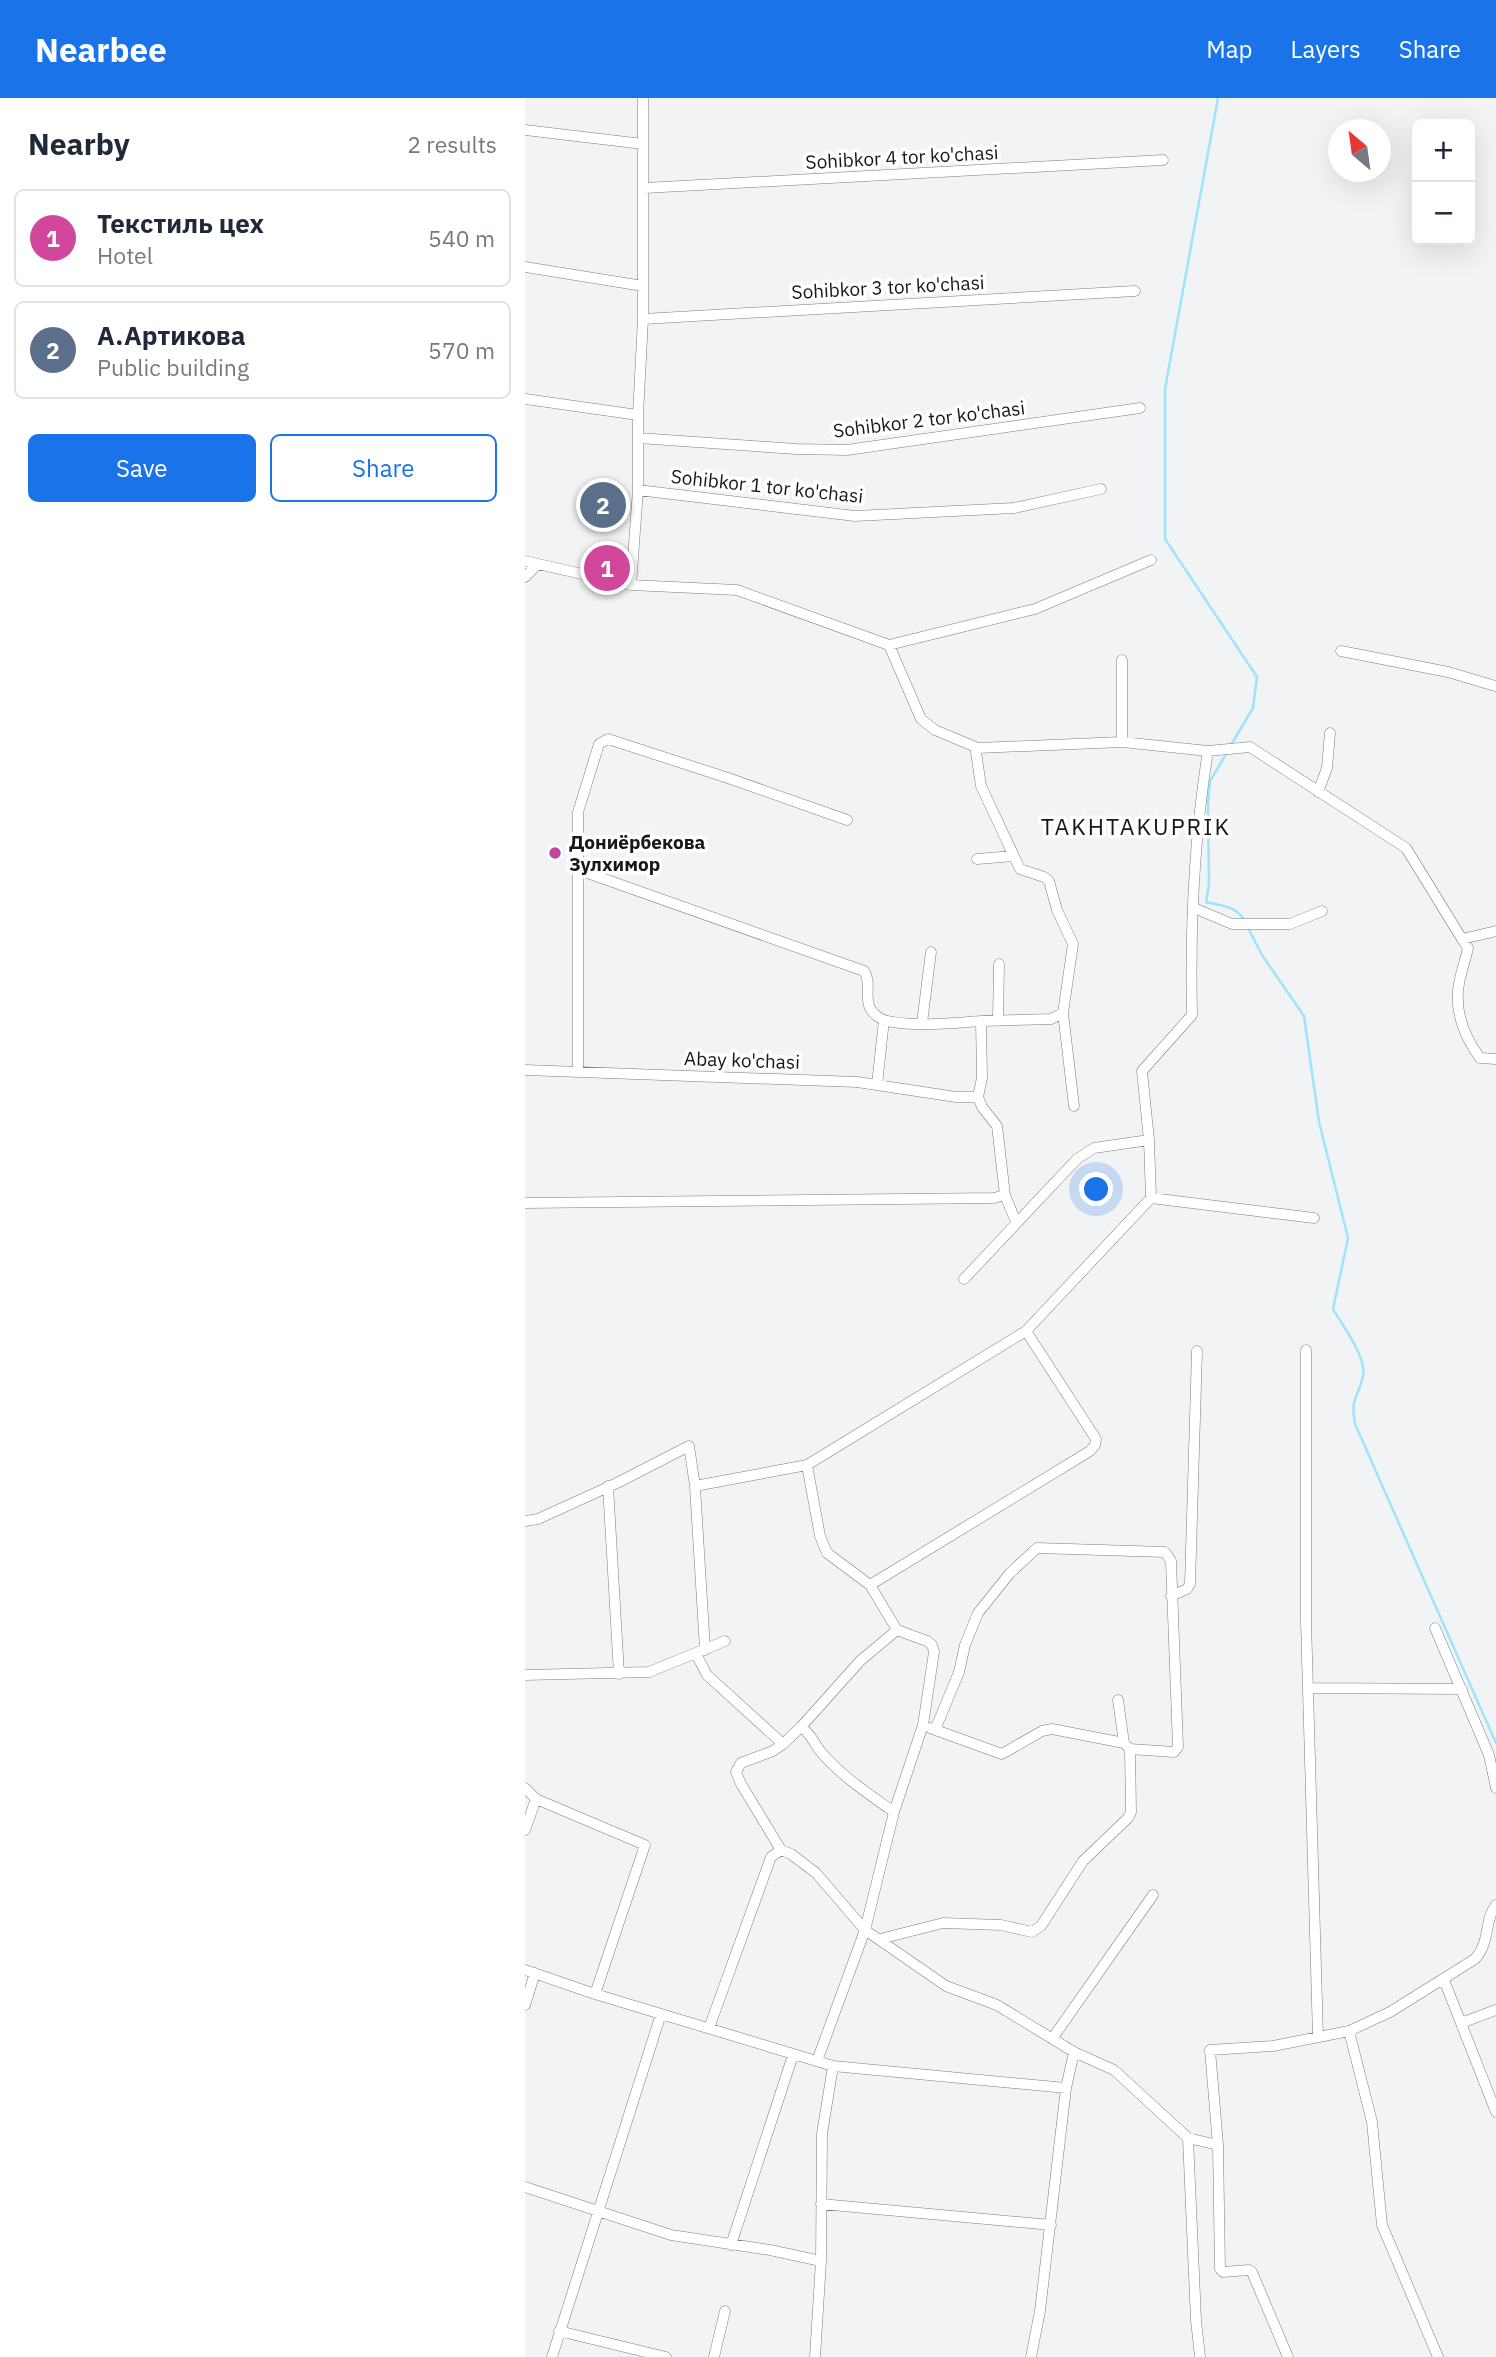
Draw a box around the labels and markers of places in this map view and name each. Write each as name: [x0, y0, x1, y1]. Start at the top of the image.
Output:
pin: 2: [580, 479, 626, 531]
pin: 1: [584, 542, 630, 594]
place label: Дониёрбекова Зулхимор: [569, 830, 706, 876]
marker: Дониёрбекова Зулхимор: [547, 845, 563, 861]

